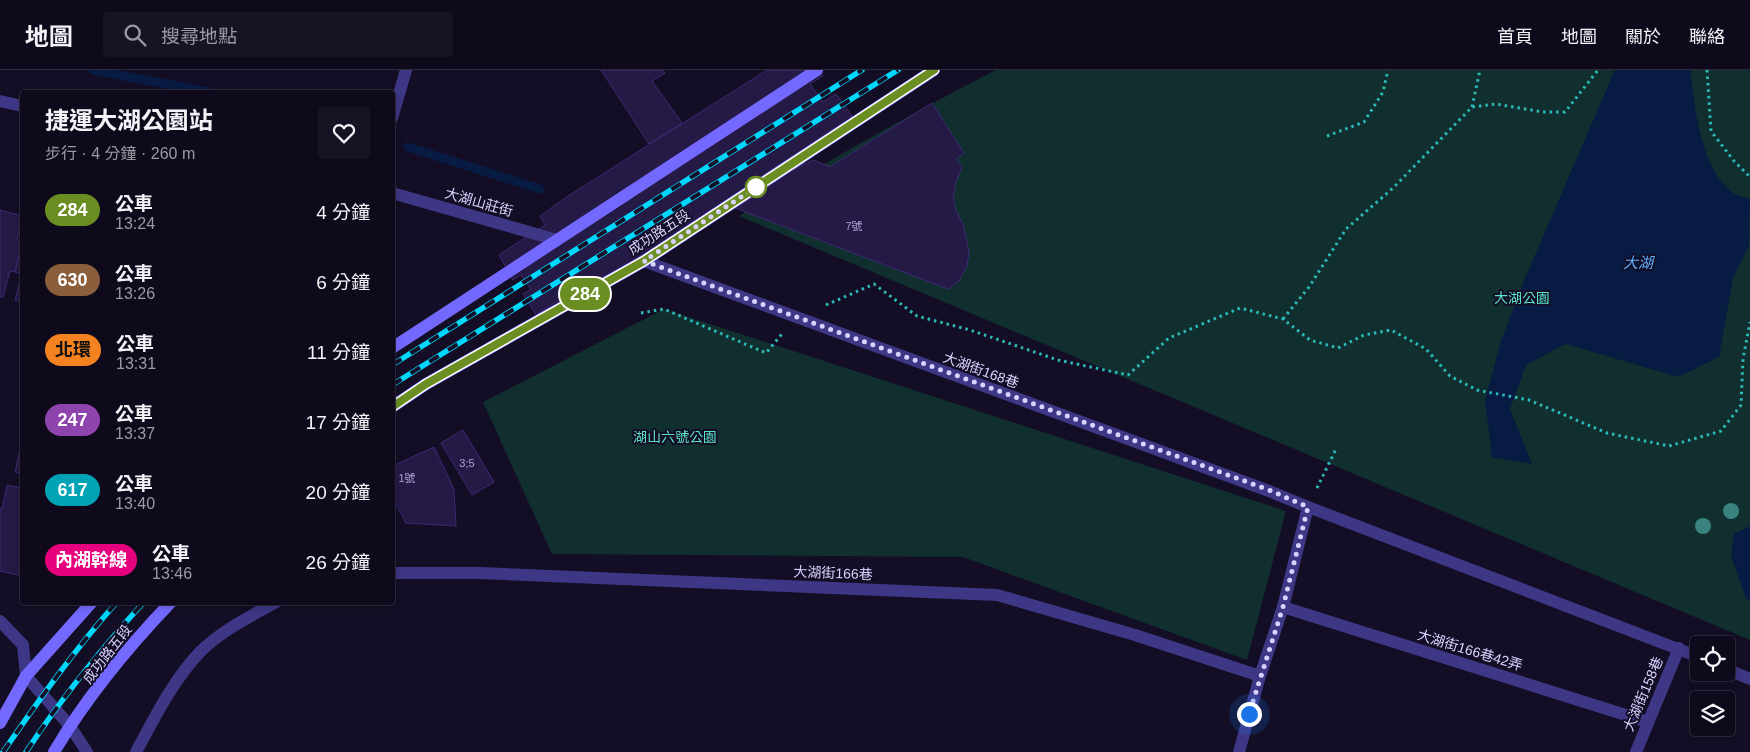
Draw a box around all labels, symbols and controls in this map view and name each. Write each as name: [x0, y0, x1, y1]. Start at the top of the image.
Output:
search box: [103, 12, 453, 57]
icon: search: [121, 21, 149, 49]
text: 地圖: [25, 23, 73, 50]
text: 搜尋地點: [161, 26, 237, 47]
text: 首頁: [1497, 27, 1533, 47]
text: 地圖: [1561, 27, 1597, 47]
text: 關於: [1625, 27, 1661, 47]
text: 聯絡: [1689, 27, 1725, 47]
text: 捷運大湖公園站: [45, 107, 213, 134]
button: heart: [318, 107, 370, 159]
text: 步行 · 4 分鐘 · 260 m: [45, 145, 195, 162]
unlabelled marker: [745, 176, 767, 198]
street label: 大湖山莊街: [443, 185, 515, 219]
text: 公車: [115, 193, 153, 214]
text: 284: [57, 200, 88, 220]
text: 4 分鐘: [316, 202, 370, 223]
street label: 成功路五段: [625, 206, 693, 258]
text: 13:24: [115, 215, 155, 232]
house number: 7號: [845, 220, 863, 232]
water label: 大湖: [1623, 254, 1655, 271]
text: 公車: [115, 263, 153, 284]
text: 630: [57, 270, 88, 290]
text: 6 分鐘: [316, 272, 370, 293]
line badge: 284: [556, 278, 614, 310]
text: 284: [570, 284, 600, 304]
text: 13:26: [115, 285, 155, 302]
park label: 大湖公園: [1494, 290, 1550, 306]
text: 公車: [116, 333, 154, 354]
text: 北環: [55, 340, 91, 360]
text: 11 分鐘: [307, 342, 370, 363]
street label: 大湖街168巷: [941, 349, 1021, 391]
text: 13:31: [116, 355, 156, 372]
text: 公車: [115, 403, 153, 424]
text: 247: [57, 410, 88, 430]
text: 17 分鐘: [306, 412, 370, 433]
text: 13:37: [115, 425, 155, 442]
park label: 湖山六號公園: [633, 429, 717, 445]
house number: 3;5: [459, 457, 475, 469]
house number: 1號: [398, 472, 416, 484]
text: 公車: [115, 473, 153, 494]
text: 617: [57, 480, 88, 500]
text: 20 分鐘: [306, 482, 370, 503]
text: 13:40: [115, 495, 155, 512]
text: 公車: [152, 543, 190, 564]
text: 內湖幹線: [55, 550, 127, 570]
text: 26 分鐘: [306, 552, 370, 573]
street label: 大湖街166巷: [793, 564, 873, 582]
text: 13:46: [152, 565, 192, 582]
street label: 成功路五段: [79, 621, 135, 687]
street label: 大湖街166巷42弄: [1416, 626, 1524, 674]
map controls: [1690, 636, 1735, 736]
button: locate: [1690, 636, 1735, 681]
street label: 大湖街158巷: [1620, 654, 1666, 734]
button: layers: [1690, 691, 1735, 736]
your location: [1237, 702, 1262, 727]

